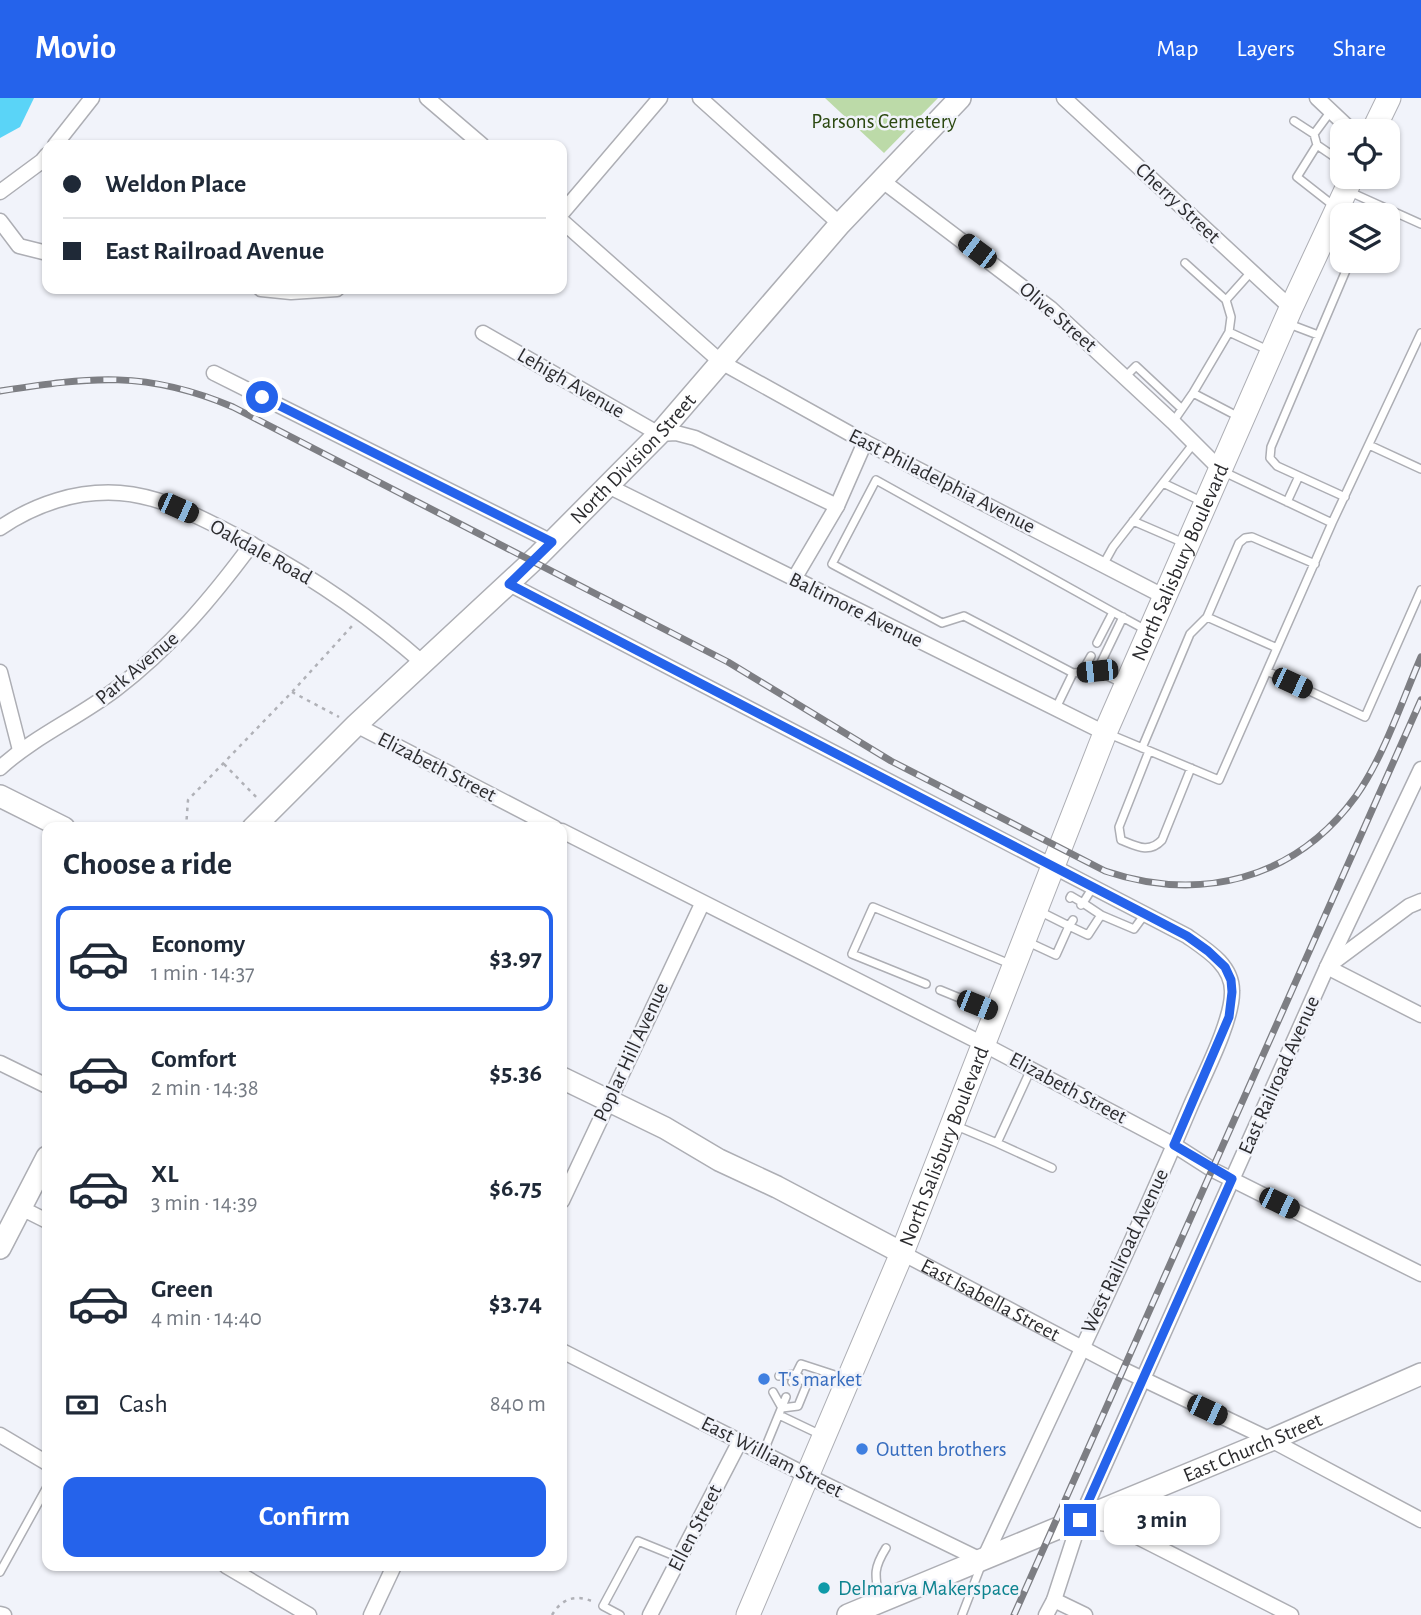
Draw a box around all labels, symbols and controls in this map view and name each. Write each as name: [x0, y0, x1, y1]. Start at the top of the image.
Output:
text: Movio: [35, 32, 116, 65]
text: Map: [1156, 37, 1198, 61]
text: Layers: [1236, 37, 1295, 61]
text: Share: [1333, 37, 1386, 61]
park label: Parsons Cemetery: [811, 111, 957, 132]
map controls: [1330, 119, 1400, 273]
button: locate: [1330, 119, 1400, 189]
street label: Cherry Street: [1132, 159, 1225, 247]
text: Weldon Place: [105, 171, 246, 197]
button: layers: [1330, 203, 1400, 273]
car: [954, 230, 1001, 272]
text: East Railroad Avenue: [105, 238, 324, 264]
street label: Olive Street: [1015, 278, 1101, 356]
street label: Lehigh Avenue: [514, 344, 628, 422]
route start: [246, 381, 278, 413]
street label: North Division Street: [566, 389, 700, 528]
street label: East Philadelphia Avenue: [845, 425, 1039, 537]
street label: North Salisbury Boulevard: [1127, 461, 1232, 664]
car: [155, 490, 202, 526]
street label: Oakdale Road: [207, 515, 316, 589]
street label: Baltimore Avenue: [786, 569, 926, 651]
street label: Park Avenue: [92, 628, 182, 708]
car: [1076, 658, 1119, 684]
car: [1269, 665, 1316, 701]
street label: Elizabeth Street: [374, 728, 500, 806]
text: Choose a ride: [63, 848, 232, 880]
icon: car: [67, 927, 130, 990]
text: Economy: [151, 931, 245, 957]
text: $3.97: [489, 945, 542, 971]
text: 1 min · 14:37: [151, 962, 255, 985]
street label: Poplar Hill Avenue: [590, 979, 672, 1125]
car: [954, 987, 1001, 1023]
street label: East Railroad Avenue: [1235, 993, 1323, 1157]
icon: car: [67, 1042, 130, 1105]
street label: North Salisbury Boulevard: [895, 1043, 992, 1249]
text: Comfort: [151, 1046, 236, 1072]
street label: Elizabeth Street: [1006, 1048, 1130, 1128]
text: $5.36: [489, 1060, 542, 1086]
text: 2 min · 14:38: [151, 1077, 259, 1100]
icon: car: [67, 1157, 130, 1220]
text: XL: [151, 1161, 178, 1187]
street label: West Railroad Avenue: [1078, 1165, 1172, 1337]
text: $6.75: [489, 1175, 542, 1201]
car: [1256, 1184, 1303, 1222]
text: 3 min · 14:39: [151, 1192, 258, 1215]
street label: East Isabella Street: [918, 1255, 1064, 1345]
icon: car: [67, 1272, 130, 1335]
text: Green: [151, 1276, 213, 1302]
text: $3.74: [489, 1290, 542, 1316]
text: 4 min · 14:40: [151, 1307, 262, 1330]
place label: T's market: [778, 1369, 862, 1390]
marker: T's market: [756, 1371, 772, 1387]
icon: cash: [63, 1386, 101, 1424]
text: Cash: [119, 1391, 168, 1417]
car: [1184, 1392, 1231, 1428]
text: 840 m: [490, 1393, 546, 1416]
street label: East Church Street: [1180, 1408, 1325, 1486]
street label: East William Street: [698, 1412, 846, 1502]
place label: Outten brothers: [876, 1439, 1007, 1460]
marker: Outten brothers: [854, 1441, 870, 1457]
button: Confirm: [63, 1477, 546, 1557]
street label: Ellen Street: [664, 1481, 726, 1575]
callout: 3 min: [1104, 1496, 1220, 1544]
route end: [1064, 1504, 1096, 1536]
text: 3 min: [1137, 1509, 1187, 1532]
place label: Delmarva Makerspace: [838, 1578, 1019, 1599]
marker: Delmarva Makerspace: [816, 1580, 832, 1596]

